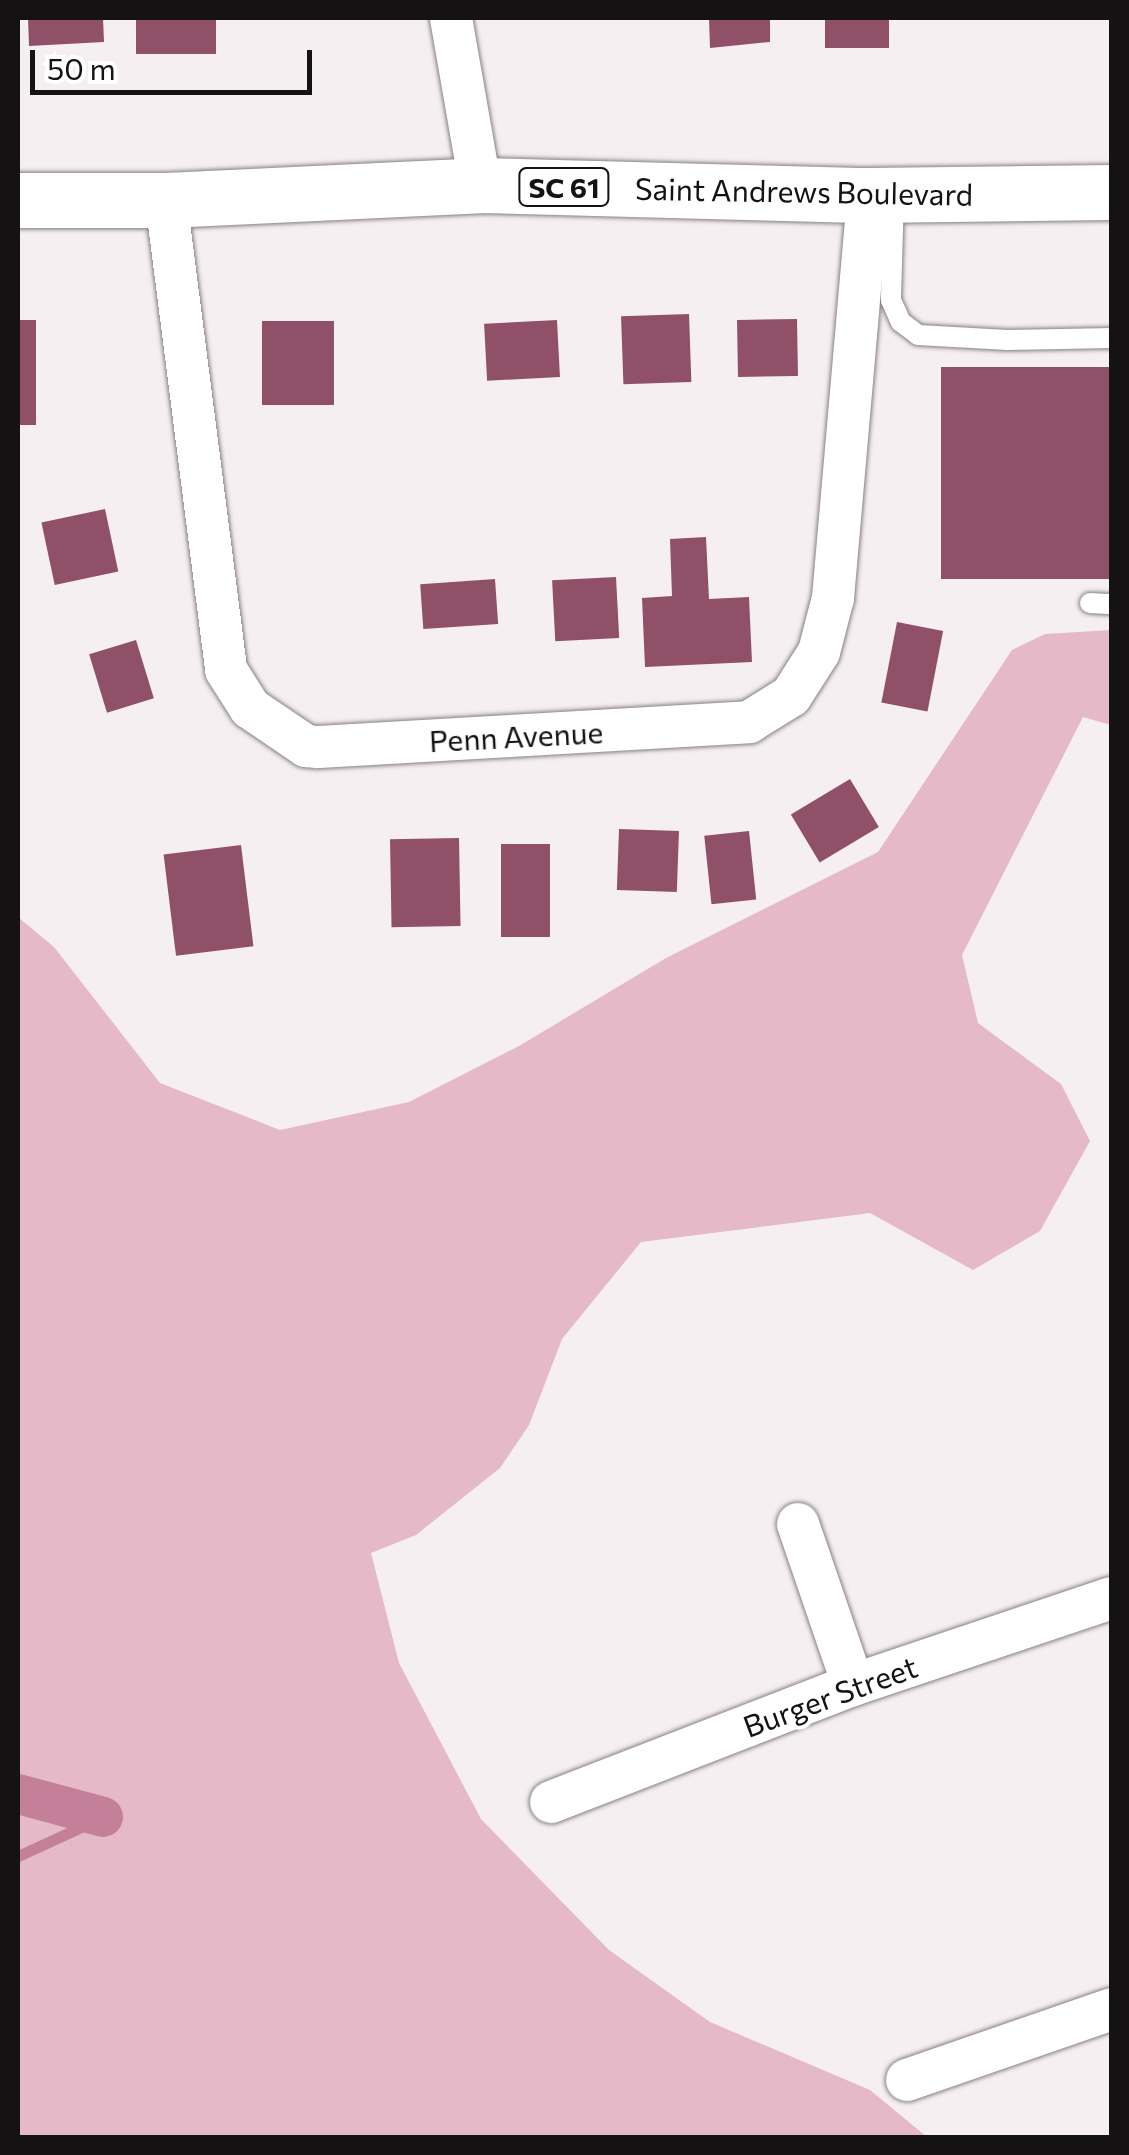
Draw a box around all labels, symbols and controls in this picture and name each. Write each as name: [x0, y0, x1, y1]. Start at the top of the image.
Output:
scale bar: [35, 30, 318, 92]
text: 50 m: [47, 49, 116, 86]
road number: SC 61: [516, 164, 612, 210]
street label: Saint Andrews Boulevard: [635, 170, 973, 212]
street label: Penn Avenue: [428, 713, 604, 759]
street label: Burger Street: [738, 1648, 922, 1744]

